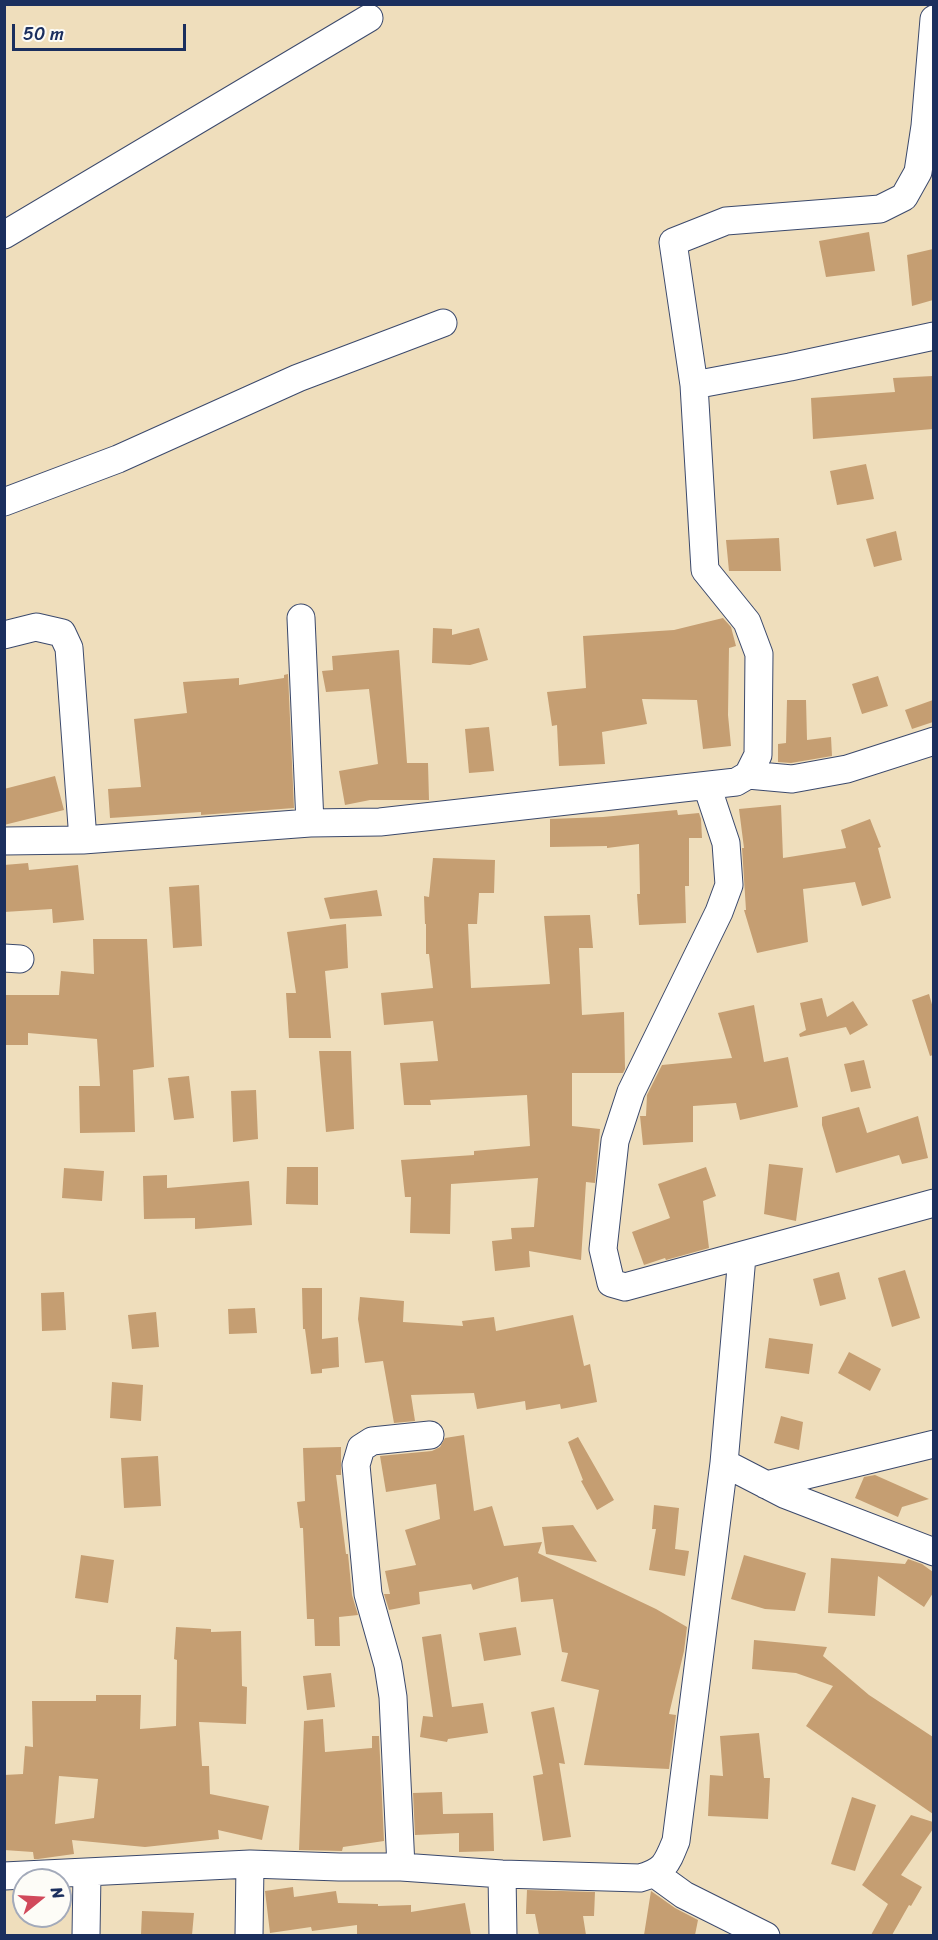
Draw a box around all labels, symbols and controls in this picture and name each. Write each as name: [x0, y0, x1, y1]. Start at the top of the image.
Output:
scale bar: [15, 12, 189, 50]
text: 50 m: [23, 18, 64, 50]
north arrow: [12, 1868, 72, 1928]
text: N: [42, 1883, 73, 1903]

